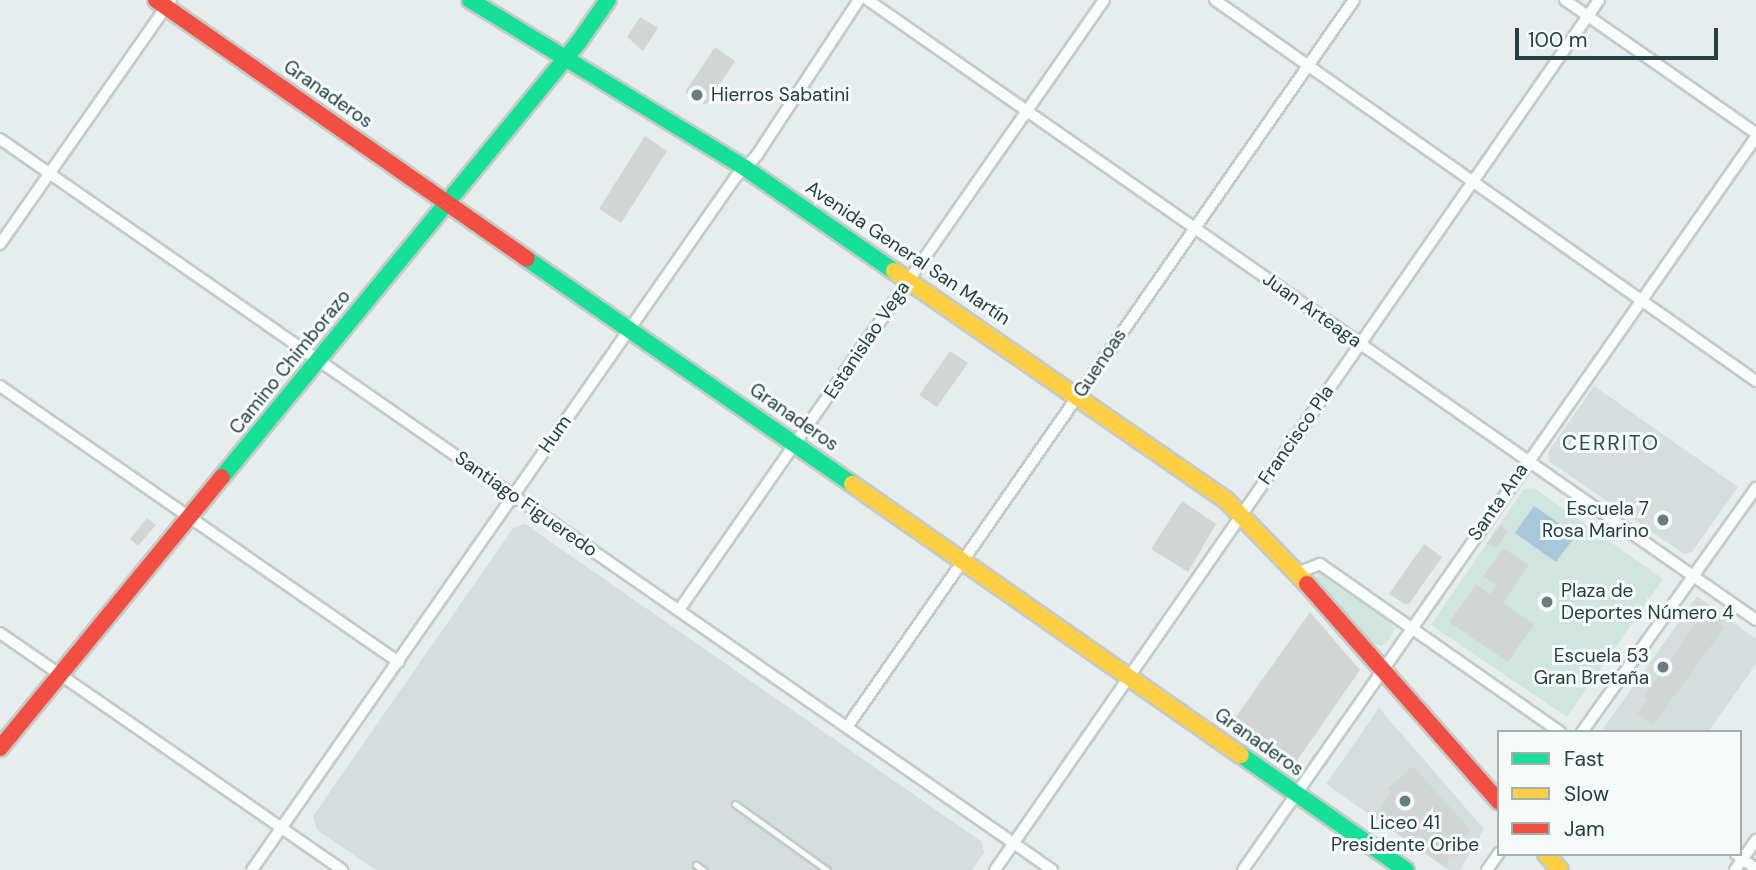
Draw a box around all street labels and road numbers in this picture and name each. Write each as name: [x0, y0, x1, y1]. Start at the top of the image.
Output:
street label: Granaderos: [279, 55, 377, 133]
street label: Avenida General San Martín: [801, 176, 1015, 330]
street label: Juan Arteaga: [1258, 268, 1366, 352]
street label: Estanislao Vega: [819, 277, 915, 403]
street label: Camino Chimborazo: [225, 285, 355, 439]
street label: Guenoas: [1069, 324, 1131, 402]
street label: Granaderos: [745, 378, 843, 456]
street label: Francisco Pla: [1253, 381, 1339, 489]
street label: Hum: [534, 411, 576, 457]
street label: Santiago Figueredo: [450, 446, 602, 562]
street label: Santa Ana: [1463, 459, 1533, 545]
street label: Granaderos: [1210, 703, 1308, 781]

